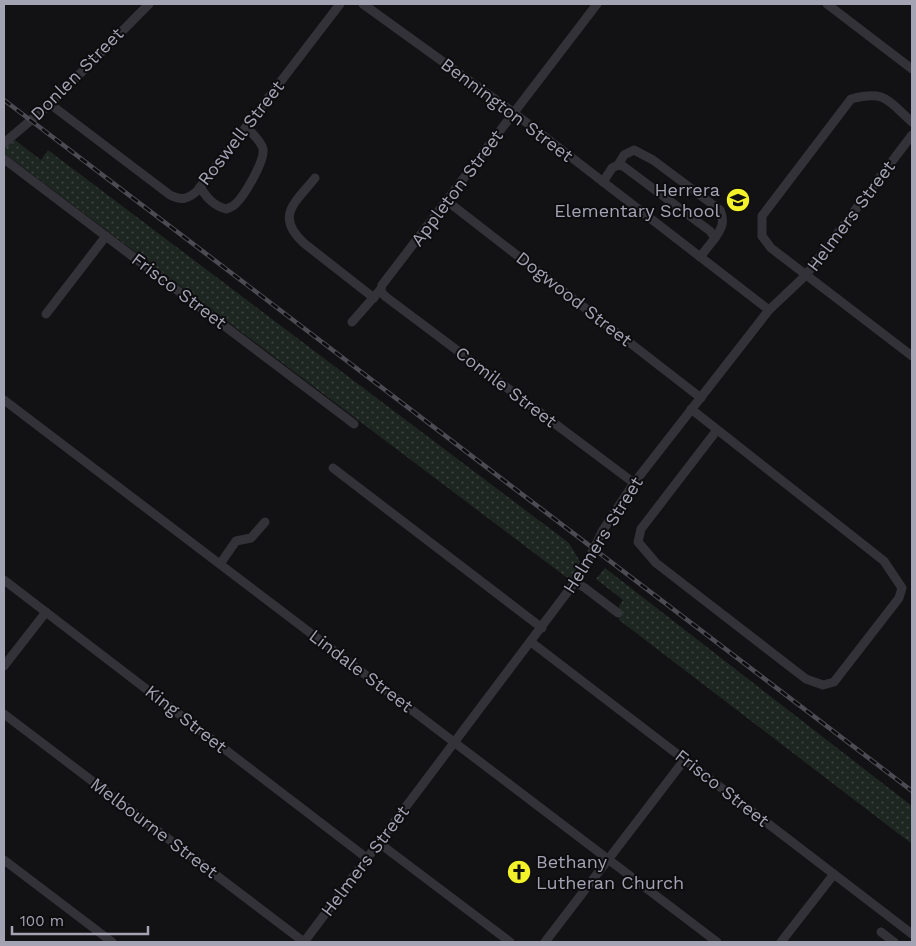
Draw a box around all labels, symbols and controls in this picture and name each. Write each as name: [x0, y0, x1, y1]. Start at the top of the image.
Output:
street label: Donlen Street: [26, 23, 128, 124]
street label: Bennington Street: [437, 53, 578, 166]
street label: Roswell Street: [193, 76, 288, 189]
street label: Appleton Street: [406, 125, 507, 250]
street label: Helmers Street: [802, 156, 899, 275]
place label: Herrera Elementary School: [554, 179, 720, 221]
school or university icon: Herrera Elementary School: [725, 187, 751, 213]
street label: Dogwood Street: [512, 247, 637, 351]
street label: Frisco Street: [128, 248, 231, 333]
street label: Comile Street: [452, 342, 561, 432]
street label: Helmers Street: [558, 472, 647, 597]
street label: Lindale Street: [305, 625, 418, 717]
street label: King Street: [141, 680, 232, 757]
street label: Frisco Street: [671, 745, 774, 831]
street label: Melbourne Street: [87, 773, 222, 882]
street label: Helmers Street: [316, 801, 413, 920]
place label: Bethany Lutheran Church: [536, 851, 684, 893]
church icon: Bethany Lutheran Church: [506, 859, 532, 885]
scale bar: [12, 904, 149, 936]
text: 100 m: [20, 912, 64, 930]

